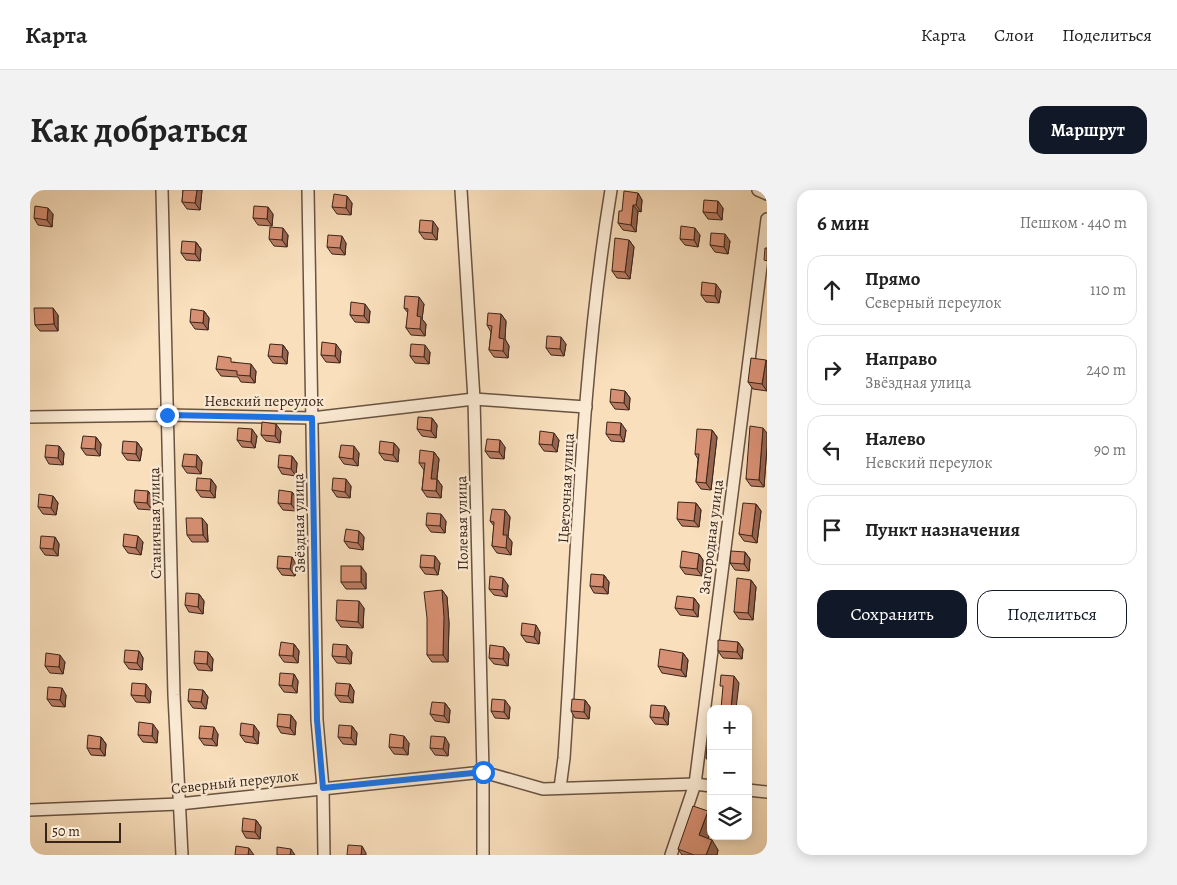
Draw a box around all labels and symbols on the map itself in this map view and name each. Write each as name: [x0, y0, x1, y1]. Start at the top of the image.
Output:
street label: Невский переулок: [204, 391, 324, 411]
route end: [156, 404, 179, 427]
street label: Цветочная улица: [553, 432, 579, 544]
street label: Станичная улица: [144, 467, 166, 579]
street label: Звёздная улица: [288, 473, 310, 573]
street label: Полевая улица: [451, 475, 473, 571]
street label: Загородная улица: [694, 478, 728, 596]
route start: [472, 761, 495, 784]
street label: Северный переулок: [170, 765, 300, 799]
scale bar: [45, 820, 121, 843]

